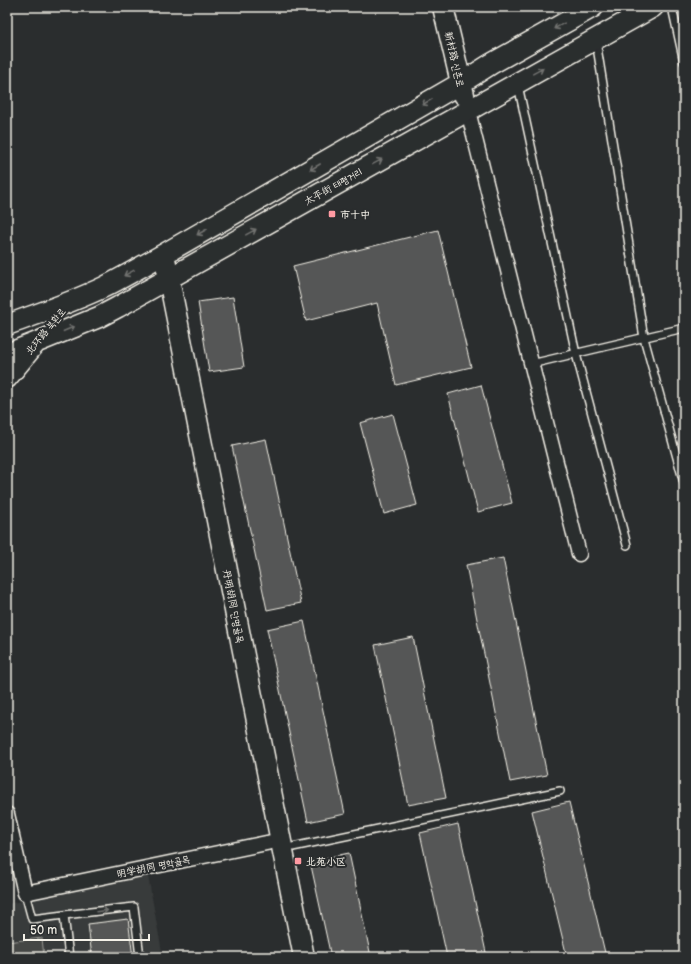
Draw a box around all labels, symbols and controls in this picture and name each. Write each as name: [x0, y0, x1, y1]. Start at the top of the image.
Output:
one-way arrow: [553, 23, 565, 30]
street label: 新村路 신촌로: [442, 30, 466, 88]
one-way arrow: [532, 67, 544, 75]
one-way arrow: [421, 99, 433, 107]
one-way arrow: [371, 157, 383, 165]
one-way arrow: [309, 164, 321, 172]
street label: 太平街 태평거리: [302, 166, 365, 208]
marker: 市十中: [327, 209, 337, 219]
place label: 市十中: [340, 209, 370, 221]
one-way arrow: [245, 228, 257, 236]
one-way arrow: [196, 229, 208, 237]
one-way arrow: [124, 270, 136, 278]
street label: 北环路 북환로: [23, 306, 68, 357]
one-way arrow: [63, 325, 75, 332]
street label: 丹明胡同 단명골목: [220, 568, 246, 644]
street label: 明学胡同 명학골목: [115, 853, 191, 881]
marker: 北苑小区: [293, 856, 303, 866]
place label: 北苑小区: [306, 856, 346, 868]
one-way arrow: [95, 907, 108, 915]
scale bar: [24, 916, 149, 942]
text: 50 m: [30, 923, 57, 938]

